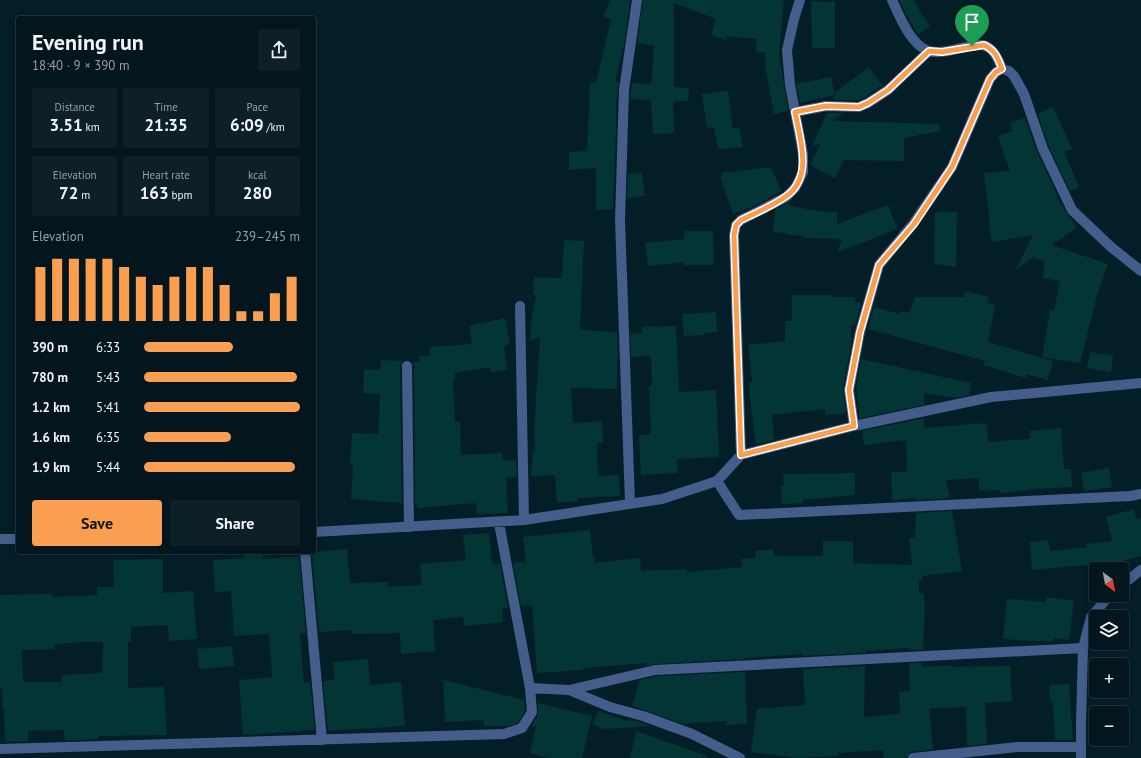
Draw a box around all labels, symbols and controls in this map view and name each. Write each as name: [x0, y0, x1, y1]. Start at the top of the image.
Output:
pin: [955, 5, 989, 46]
icon: arrive: [961, 11, 983, 33]
text: Evening run: [32, 28, 144, 56]
button: share: [258, 29, 300, 71]
text: 18:40 · 9 × 390 m: [32, 57, 129, 74]
text: Distance: [55, 100, 95, 114]
text: Time: [154, 100, 178, 114]
text: Pace: [247, 100, 268, 114]
text: 3.51: [50, 114, 83, 136]
text: 21:35: [144, 114, 188, 136]
text: 6:09: [230, 114, 264, 136]
text: km: [83, 120, 100, 134]
text: /km: [264, 120, 285, 134]
text: Elevation: [53, 168, 97, 182]
text: Heart rate: [142, 168, 190, 182]
text: kcal: [248, 168, 267, 182]
text: 72: [59, 182, 78, 204]
text: 163: [140, 182, 169, 204]
text: 280: [243, 182, 272, 204]
text: m: [78, 188, 90, 202]
text: bpm: [169, 188, 192, 202]
text: Elevation: [32, 228, 84, 245]
text: 239–245 m: [235, 228, 300, 245]
text: 390 m: [32, 339, 68, 356]
text: 6:33: [96, 339, 120, 356]
text: 780 m: [32, 369, 68, 386]
text: 5:43: [96, 369, 120, 386]
text: 1.2 km: [32, 399, 70, 416]
text: 5:41: [96, 399, 120, 416]
text: 1.6 km: [32, 429, 70, 446]
text: 6:35: [96, 429, 120, 446]
text: 1.9 km: [32, 459, 70, 476]
text: 5:44: [96, 459, 120, 476]
button: Save: [32, 500, 162, 546]
button: Share: [170, 500, 300, 546]
north arrow: [1089, 562, 1129, 602]
map controls: [1089, 562, 1129, 746]
button: layers: [1089, 610, 1129, 650]
button: +: [1089, 658, 1129, 698]
button: −: [1089, 706, 1129, 746]

